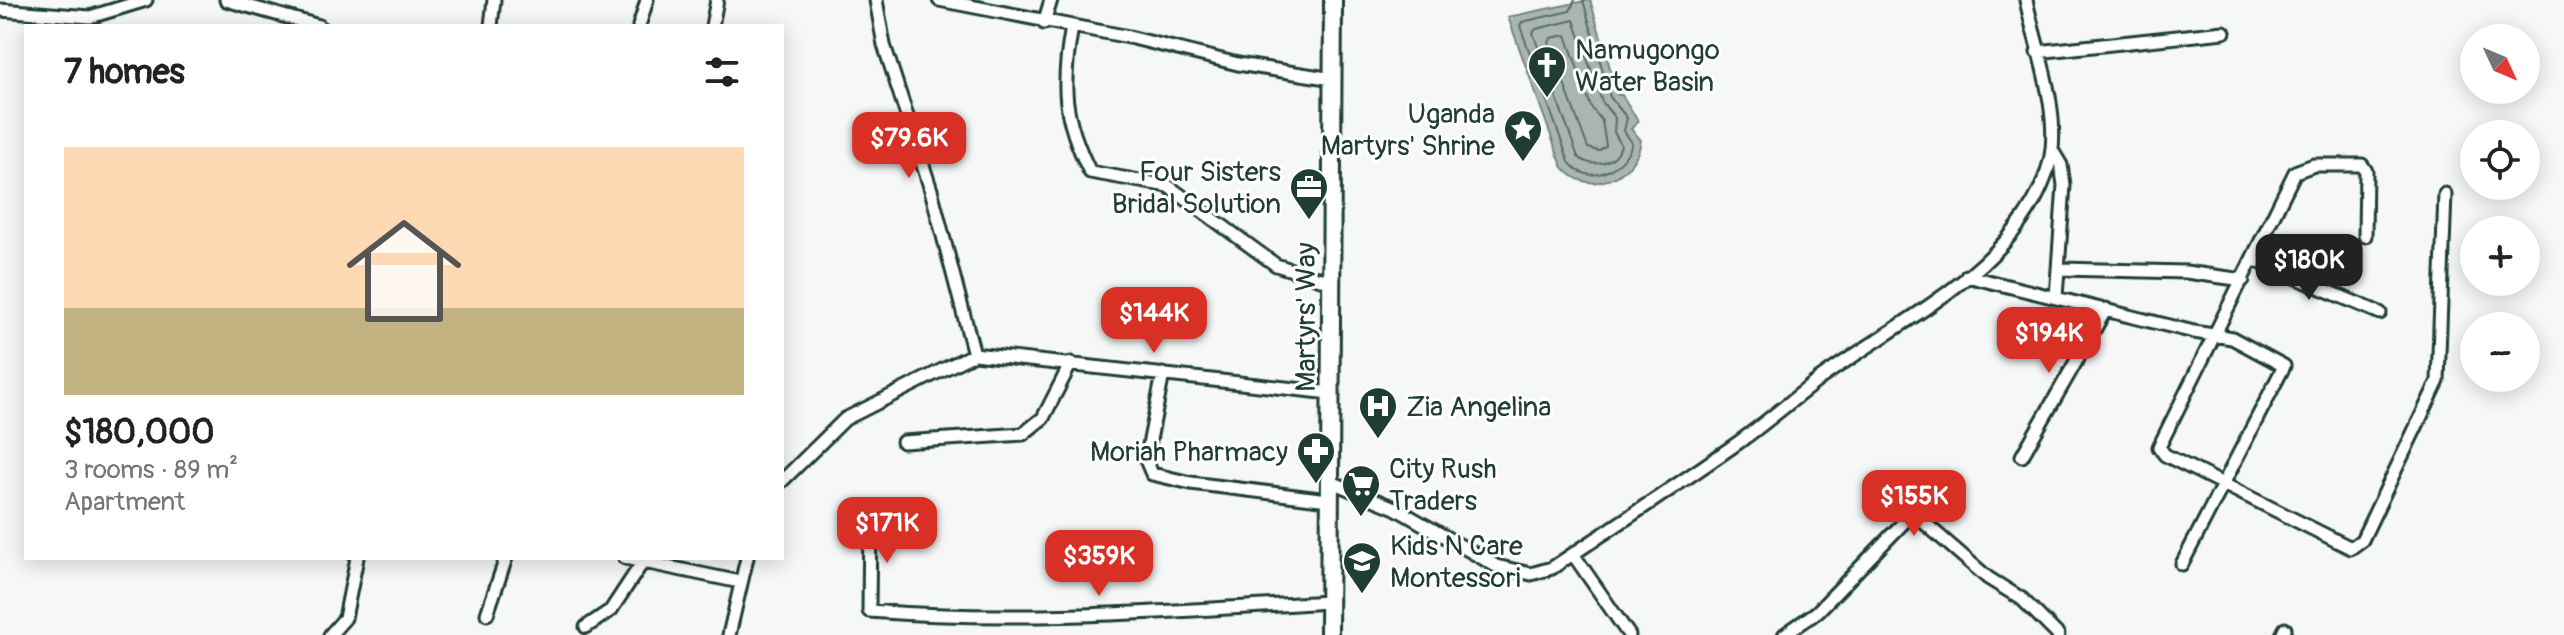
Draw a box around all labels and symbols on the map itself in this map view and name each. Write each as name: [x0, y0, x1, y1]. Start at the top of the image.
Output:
north arrow: [2460, 24, 2540, 104]
place label: Namugongo Water Basin: [1575, 33, 1720, 100]
church icon: Namugongo Water Basin: [1526, 44, 1568, 99]
place label: Uganda Martyrs' Shrine: [1321, 97, 1495, 164]
place icon: Uganda Martyrs' Shrine: [1502, 108, 1544, 163]
pin: $79.6K: [844, 112, 974, 180]
place label: Four Sisters Bridal Solution: [1112, 155, 1281, 222]
office icon: Four Sisters Bridal Solution: [1288, 166, 1330, 221]
pin: $180K: [2253, 234, 2365, 302]
street label: Martyrs' Way: [1289, 242, 1324, 392]
pin: $144K: [1098, 287, 1210, 355]
pin: $194K: [1993, 307, 2105, 375]
hospital icon: Zia Angelina: [1357, 385, 1399, 440]
place label: Zia Angelina: [1406, 390, 1551, 425]
pharmacy icon: Moriah Pharmacy: [1295, 430, 1337, 485]
place label: Moriah Pharmacy: [1090, 435, 1288, 470]
place label: City Rush Traders: [1389, 452, 1497, 519]
supermarket icon: City Rush Traders: [1340, 463, 1382, 518]
pin: $155K: [1858, 470, 1970, 538]
pin: $171K: [831, 497, 943, 565]
place label: Kids N Care Montessori: [1390, 529, 1523, 596]
pin: $359K: [1043, 530, 1155, 598]
school or university icon: Kids N Care Montessori: [1341, 540, 1383, 595]

